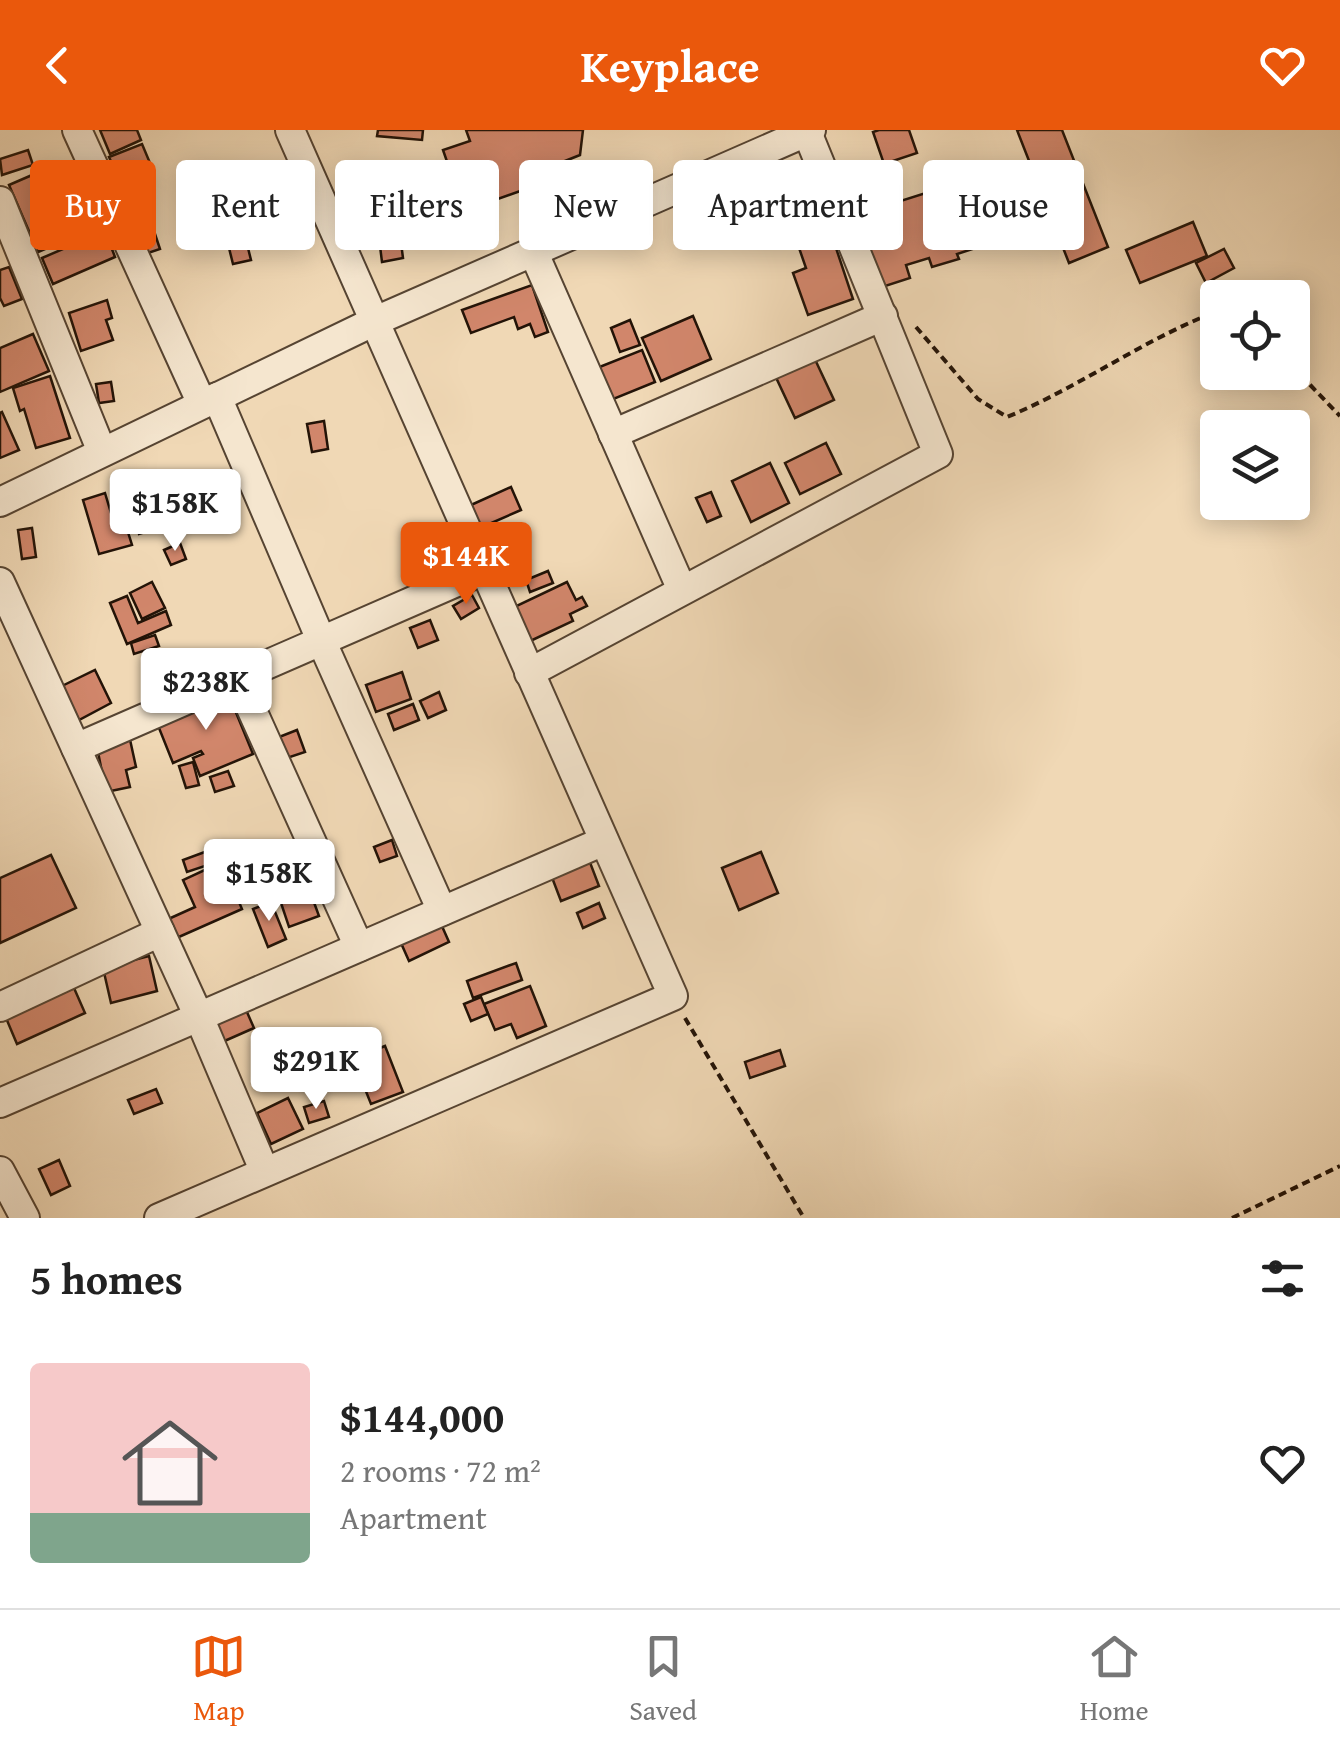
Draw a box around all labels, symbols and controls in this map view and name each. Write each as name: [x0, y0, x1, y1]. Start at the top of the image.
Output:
text: Keyplace: [580, 33, 760, 98]
icon: back: [30, 38, 85, 93]
icon: heart: [1255, 38, 1310, 93]
chip: Buy: [30, 160, 156, 250]
chip: Rent: [176, 160, 315, 250]
chip: Filters: [335, 160, 499, 250]
chip: New: [519, 160, 653, 250]
chip: Apartment: [673, 160, 903, 250]
chip: House: [923, 160, 1084, 250]
map controls: [1200, 280, 1310, 520]
button: locate: [1200, 280, 1310, 390]
button: layers: [1200, 410, 1310, 520]
pin: $158K: [105, 469, 245, 554]
text: $158K: [132, 478, 218, 525]
pin: $144K: [396, 522, 536, 607]
text: $144K: [423, 531, 509, 578]
pin: $238K: [136, 648, 276, 733]
text: $238K: [163, 657, 249, 704]
pin: $158K: [199, 839, 339, 924]
text: $158K: [226, 848, 312, 895]
pin: $291K: [246, 1027, 386, 1112]
text: $291K: [273, 1036, 359, 1083]
text: 5 homes: [30, 1248, 183, 1309]
icon: filters: [1255, 1251, 1310, 1306]
text: $144,000: [340, 1386, 504, 1447]
icon: home: [110, 1403, 230, 1523]
icon: heart: [1255, 1436, 1310, 1491]
text: 2 rooms · 72 m²: [340, 1447, 541, 1494]
text: Apartment: [340, 1494, 487, 1541]
tab: Map: [191, 1629, 246, 1730]
tab: Saved: [629, 1629, 697, 1730]
tab: Home: [1080, 1629, 1149, 1730]

